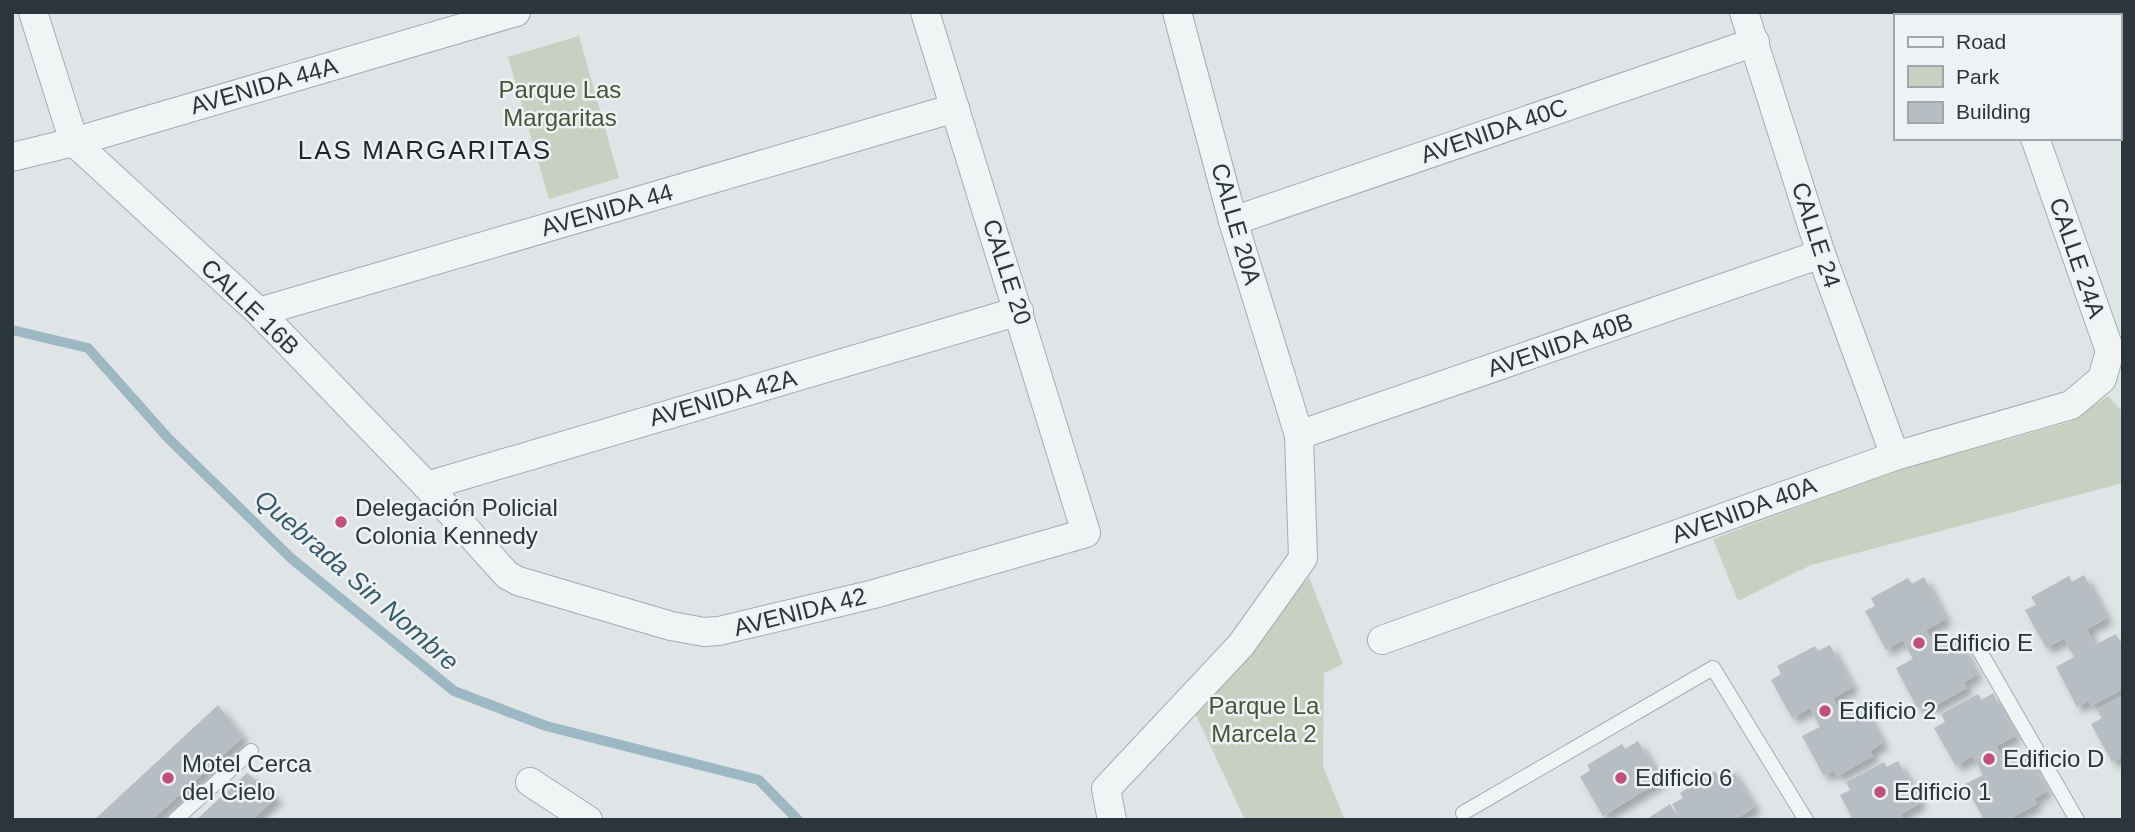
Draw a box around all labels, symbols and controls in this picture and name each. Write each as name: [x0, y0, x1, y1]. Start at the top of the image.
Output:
legend: [1894, 14, 2121, 140]
text: Road: [1956, 30, 2006, 53]
street label: AVENIDA 44A: [187, 52, 340, 119]
text: Park: [1956, 65, 2000, 88]
park label: Parque Las Margaritas: [499, 76, 621, 131]
street label: AVENIDA 40C: [1417, 93, 1571, 168]
text: Building: [1956, 100, 2031, 123]
district label: LAS MARGARITAS: [298, 135, 552, 165]
street label: CALLE 20A: [1206, 160, 1267, 288]
street label: AVENIDA 44: [538, 178, 676, 241]
street label: CALLE 24: [1787, 179, 1846, 291]
street label: CALLE 24A: [2044, 194, 2111, 322]
street label: CALLE 20: [978, 216, 1037, 328]
street label: CALLE 16B: [196, 253, 305, 360]
street label: AVENIDA 40B: [1484, 307, 1636, 382]
street label: AVENIDA 42A: [646, 364, 799, 431]
street label: AVENIDA 40A: [1668, 471, 1820, 548]
water label: Quebrada Sin Nombre: [249, 483, 465, 677]
place label: Delegación Policial Colonia Kennedy: [355, 494, 558, 549]
marker: Delegación Policial Colonia Kennedy: [333, 514, 349, 530]
street label: AVENIDA 42: [731, 582, 869, 641]
place label: Edificio E: [1933, 629, 2033, 656]
marker: Edificio E: [1911, 635, 1927, 651]
park label: Parque La Marcela 2: [1209, 692, 1320, 747]
place label: Edificio 2: [1839, 697, 1936, 724]
marker: Edificio 2: [1817, 703, 1833, 719]
place label: Edificio D: [2003, 745, 2104, 772]
place label: Motel Cerca del Cielo: [182, 750, 312, 805]
marker: Edificio D: [1981, 751, 1997, 767]
place label: Edificio 6: [1635, 764, 1732, 791]
marker: Motel Cerca del Cielo: [160, 770, 176, 786]
marker: Edificio 6: [1613, 770, 1629, 786]
place label: Edificio 1: [1894, 778, 1991, 805]
marker: Edificio 1: [1872, 784, 1888, 800]

